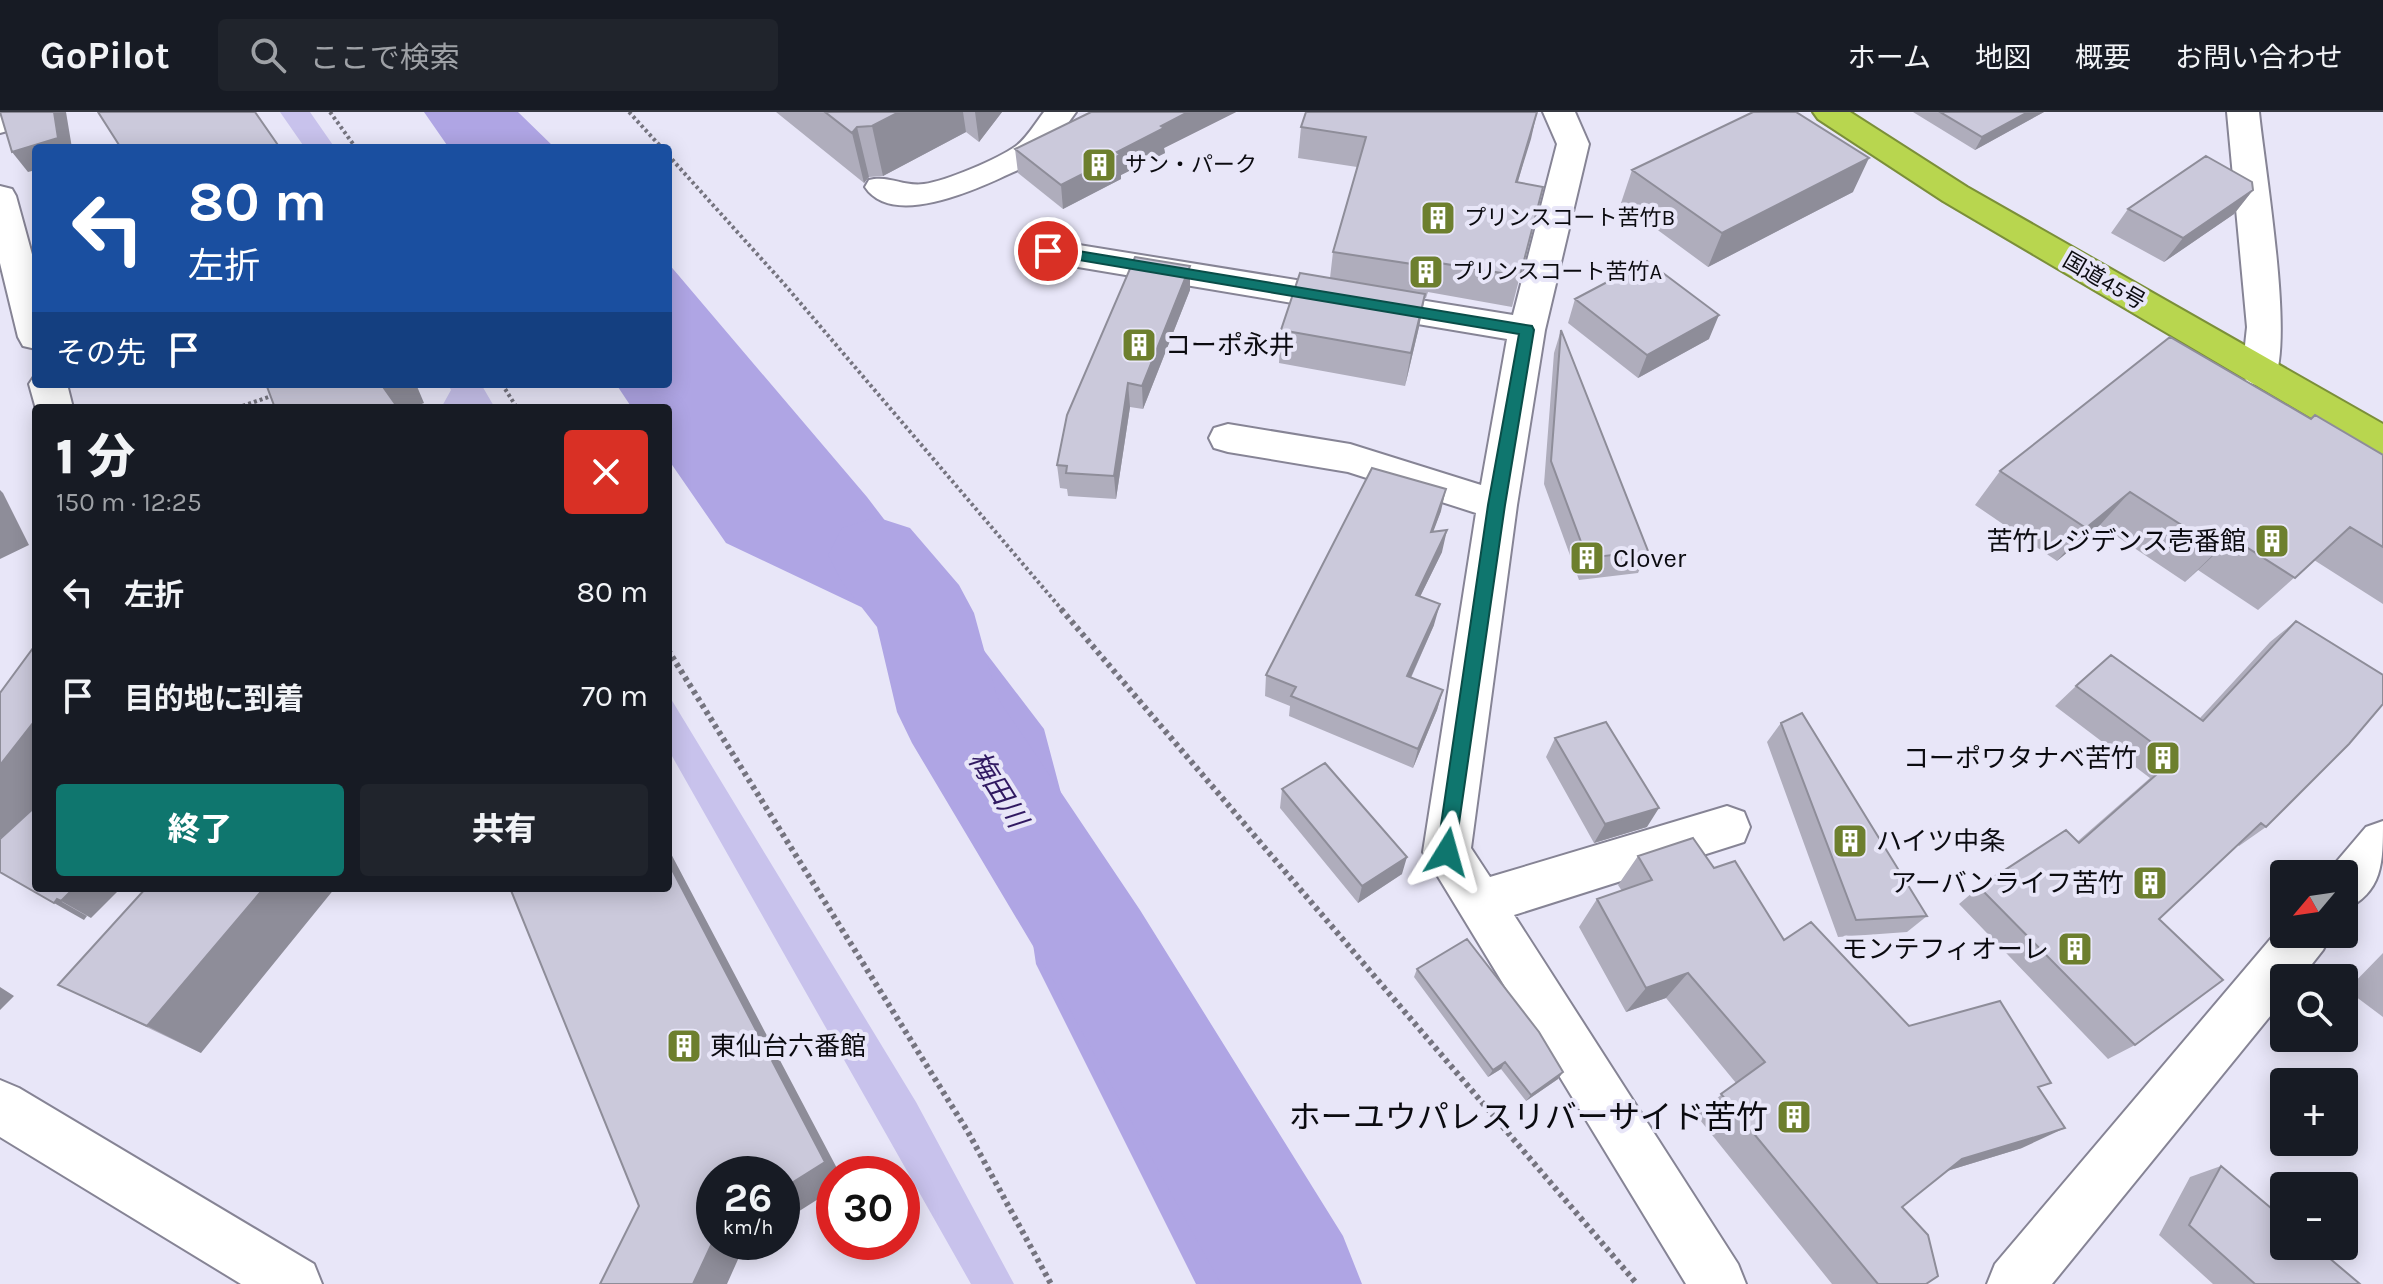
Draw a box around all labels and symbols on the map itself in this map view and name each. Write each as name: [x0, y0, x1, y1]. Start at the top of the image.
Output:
building icon: サン・パーク: [1080, 146, 1118, 184]
place label: サン・パーク: [1125, 152, 1257, 178]
building icon: プリンスコート苦竹B: [1419, 199, 1457, 237]
place label: プリンスコート苦竹B: [1464, 205, 1675, 231]
pin: [1014, 217, 1082, 285]
street label: 国道45号: [2058, 247, 2150, 315]
building icon: プリンスコート苦竹A: [1407, 253, 1445, 291]
place label: プリンスコート苦竹A: [1452, 259, 1663, 285]
building icon: コーポ永井: [1120, 326, 1158, 364]
place label: コーポ永井: [1165, 330, 1295, 361]
building icon: 苦竹レジデンス壱番館: [2253, 522, 2291, 560]
place label: 苦竹レジデンス壱番館: [1987, 526, 2246, 557]
building icon: Clover: [1568, 539, 1606, 577]
place label: Clover: [1613, 543, 1687, 574]
building icon: コーポワタナベ苦竹: [2144, 739, 2182, 777]
place label: コーポワタナベ苦竹: [1903, 743, 2137, 774]
water label: 梅田川: [962, 745, 1036, 836]
position arrow: [1405, 810, 1489, 894]
building icon: ハイツ中条: [1831, 822, 1869, 860]
place label: ハイツ中条: [1876, 826, 2005, 857]
north arrow: [2270, 860, 2358, 948]
building icon: アーバンライフ苦竹: [2131, 864, 2169, 902]
place label: アーバンライフ苦竹: [1891, 868, 2124, 899]
building icon: モンテフィオーレ: [2056, 930, 2094, 968]
place label: モンテフィオーレ: [1842, 934, 2049, 965]
building icon: 東仙台六番館: [665, 1027, 703, 1065]
place label: 東仙台六番館: [710, 1031, 866, 1062]
building icon: ホーユウパレスリバーサイド苦竹: [1775, 1098, 1813, 1136]
place label: ホーユウパレスリバーサイド苦竹: [1289, 1099, 1768, 1136]
speed limit sign: 30: [816, 1156, 920, 1260]

